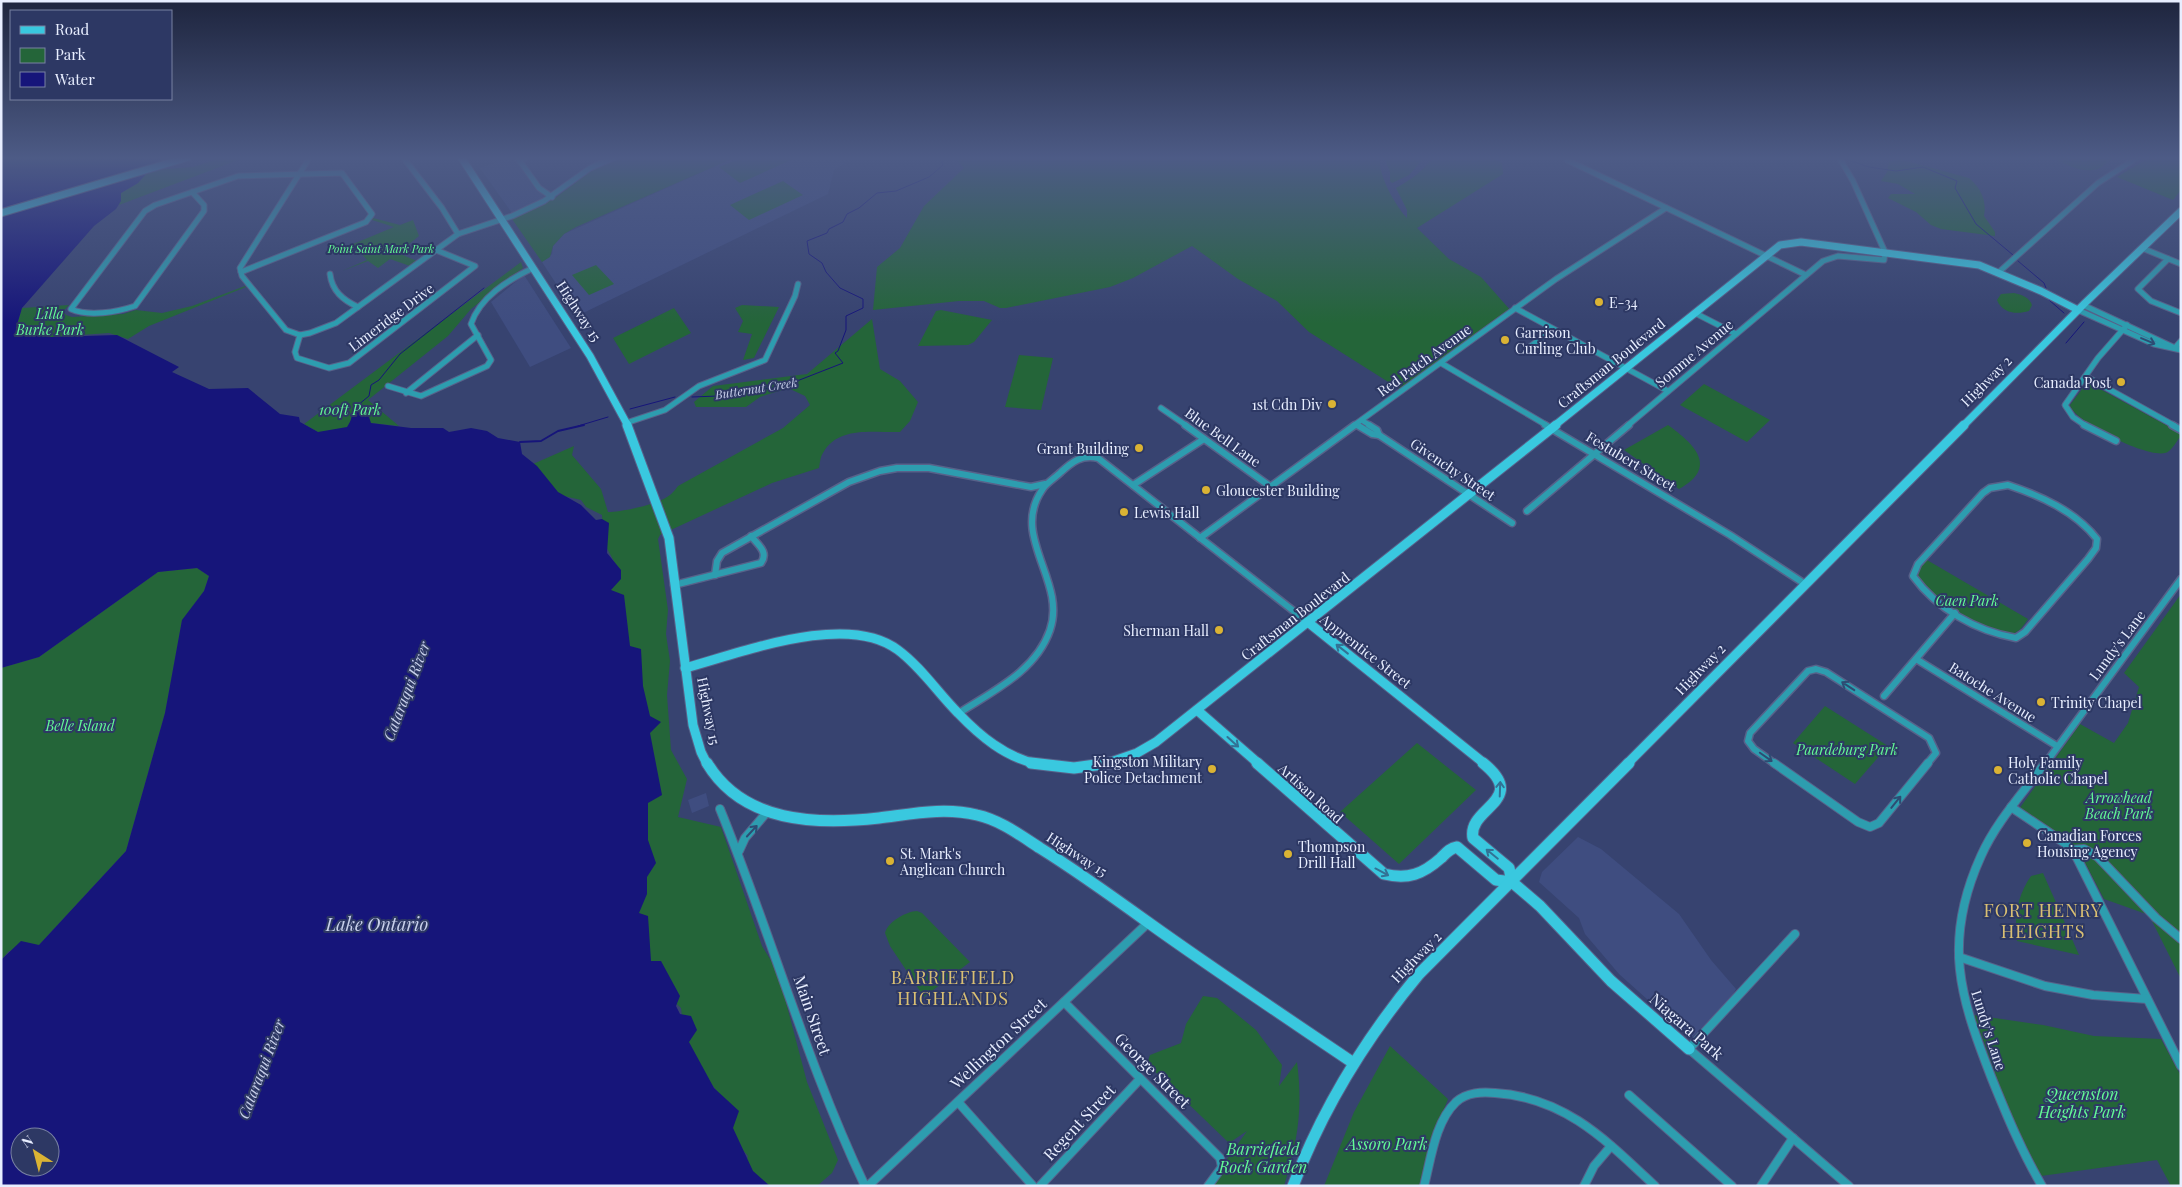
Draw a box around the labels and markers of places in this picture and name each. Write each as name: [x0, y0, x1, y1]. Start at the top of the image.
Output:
place label: E-34: [1609, 293, 1638, 312]
marker: E-34: [1593, 296, 1605, 308]
place label: Garrison Curling Club: [1515, 323, 1596, 358]
marker: Garrison Curling Club: [1499, 334, 1511, 346]
place label: Canada Post: [2034, 373, 2112, 392]
marker: Canada Post: [2115, 376, 2127, 388]
place label: 1st Cdn Div: [1252, 395, 1322, 414]
marker: 1st Cdn Div: [1326, 398, 1338, 410]
place label: Grant Building: [1037, 439, 1130, 458]
marker: Grant Building: [1133, 442, 1145, 454]
place label: Gloucester Building: [1216, 481, 1340, 500]
marker: Gloucester Building: [1200, 484, 1212, 496]
place label: Lewis Hall: [1134, 503, 1199, 522]
marker: Lewis Hall: [1118, 506, 1130, 518]
place label: Sherman Hall: [1123, 621, 1209, 640]
marker: Sherman Hall: [1213, 624, 1225, 636]
place label: Trinity Chapel: [2051, 693, 2142, 712]
marker: Trinity Chapel: [2035, 696, 2047, 708]
place label: Kingston Military Police Detachment: [1084, 752, 1203, 787]
place label: Holy Family Catholic Chapel: [2008, 753, 2108, 788]
marker: Kingston Military Police Detachment: [1206, 763, 1218, 775]
marker: Holy Family Catholic Chapel: [1992, 764, 2004, 776]
place label: Canadian Forces Housing Agency: [2037, 826, 2141, 861]
place label: Thompson Drill Hall: [1298, 837, 1366, 872]
marker: Canadian Forces Housing Agency: [2021, 837, 2033, 849]
place label: St. Mark's Anglican Church: [899, 844, 1006, 879]
marker: Thompson Drill Hall: [1282, 848, 1294, 860]
marker: St. Mark's Anglican Church: [884, 855, 896, 867]

